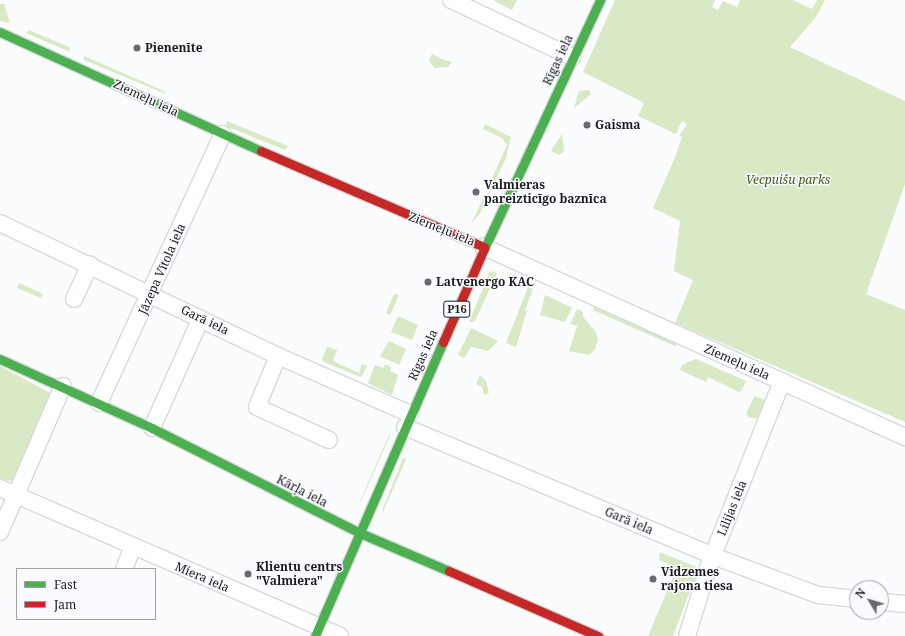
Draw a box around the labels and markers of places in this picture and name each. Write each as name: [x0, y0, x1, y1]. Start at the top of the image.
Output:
place label: Pienenīte: [145, 41, 203, 55]
marker: Pienenīte: [132, 43, 142, 53]
place label: Gaisma: [595, 118, 640, 132]
marker: Gaisma: [582, 120, 592, 130]
place label: Valmieras pareizticīgo baznīca: [484, 178, 607, 206]
marker: Valmieras pareizticīgo baznīca: [471, 187, 481, 197]
place label: Latvenergo KAC: [436, 275, 534, 289]
marker: Latvenergo KAC: [423, 277, 433, 287]
place label: Klientu centrs "Valmiera": [256, 560, 342, 588]
place label: Vidzemes rajona tiesa: [661, 565, 733, 593]
marker: Klientu centrs "Valmiera": [243, 569, 253, 579]
marker: Vidzemes rajona tiesa: [648, 574, 658, 584]

